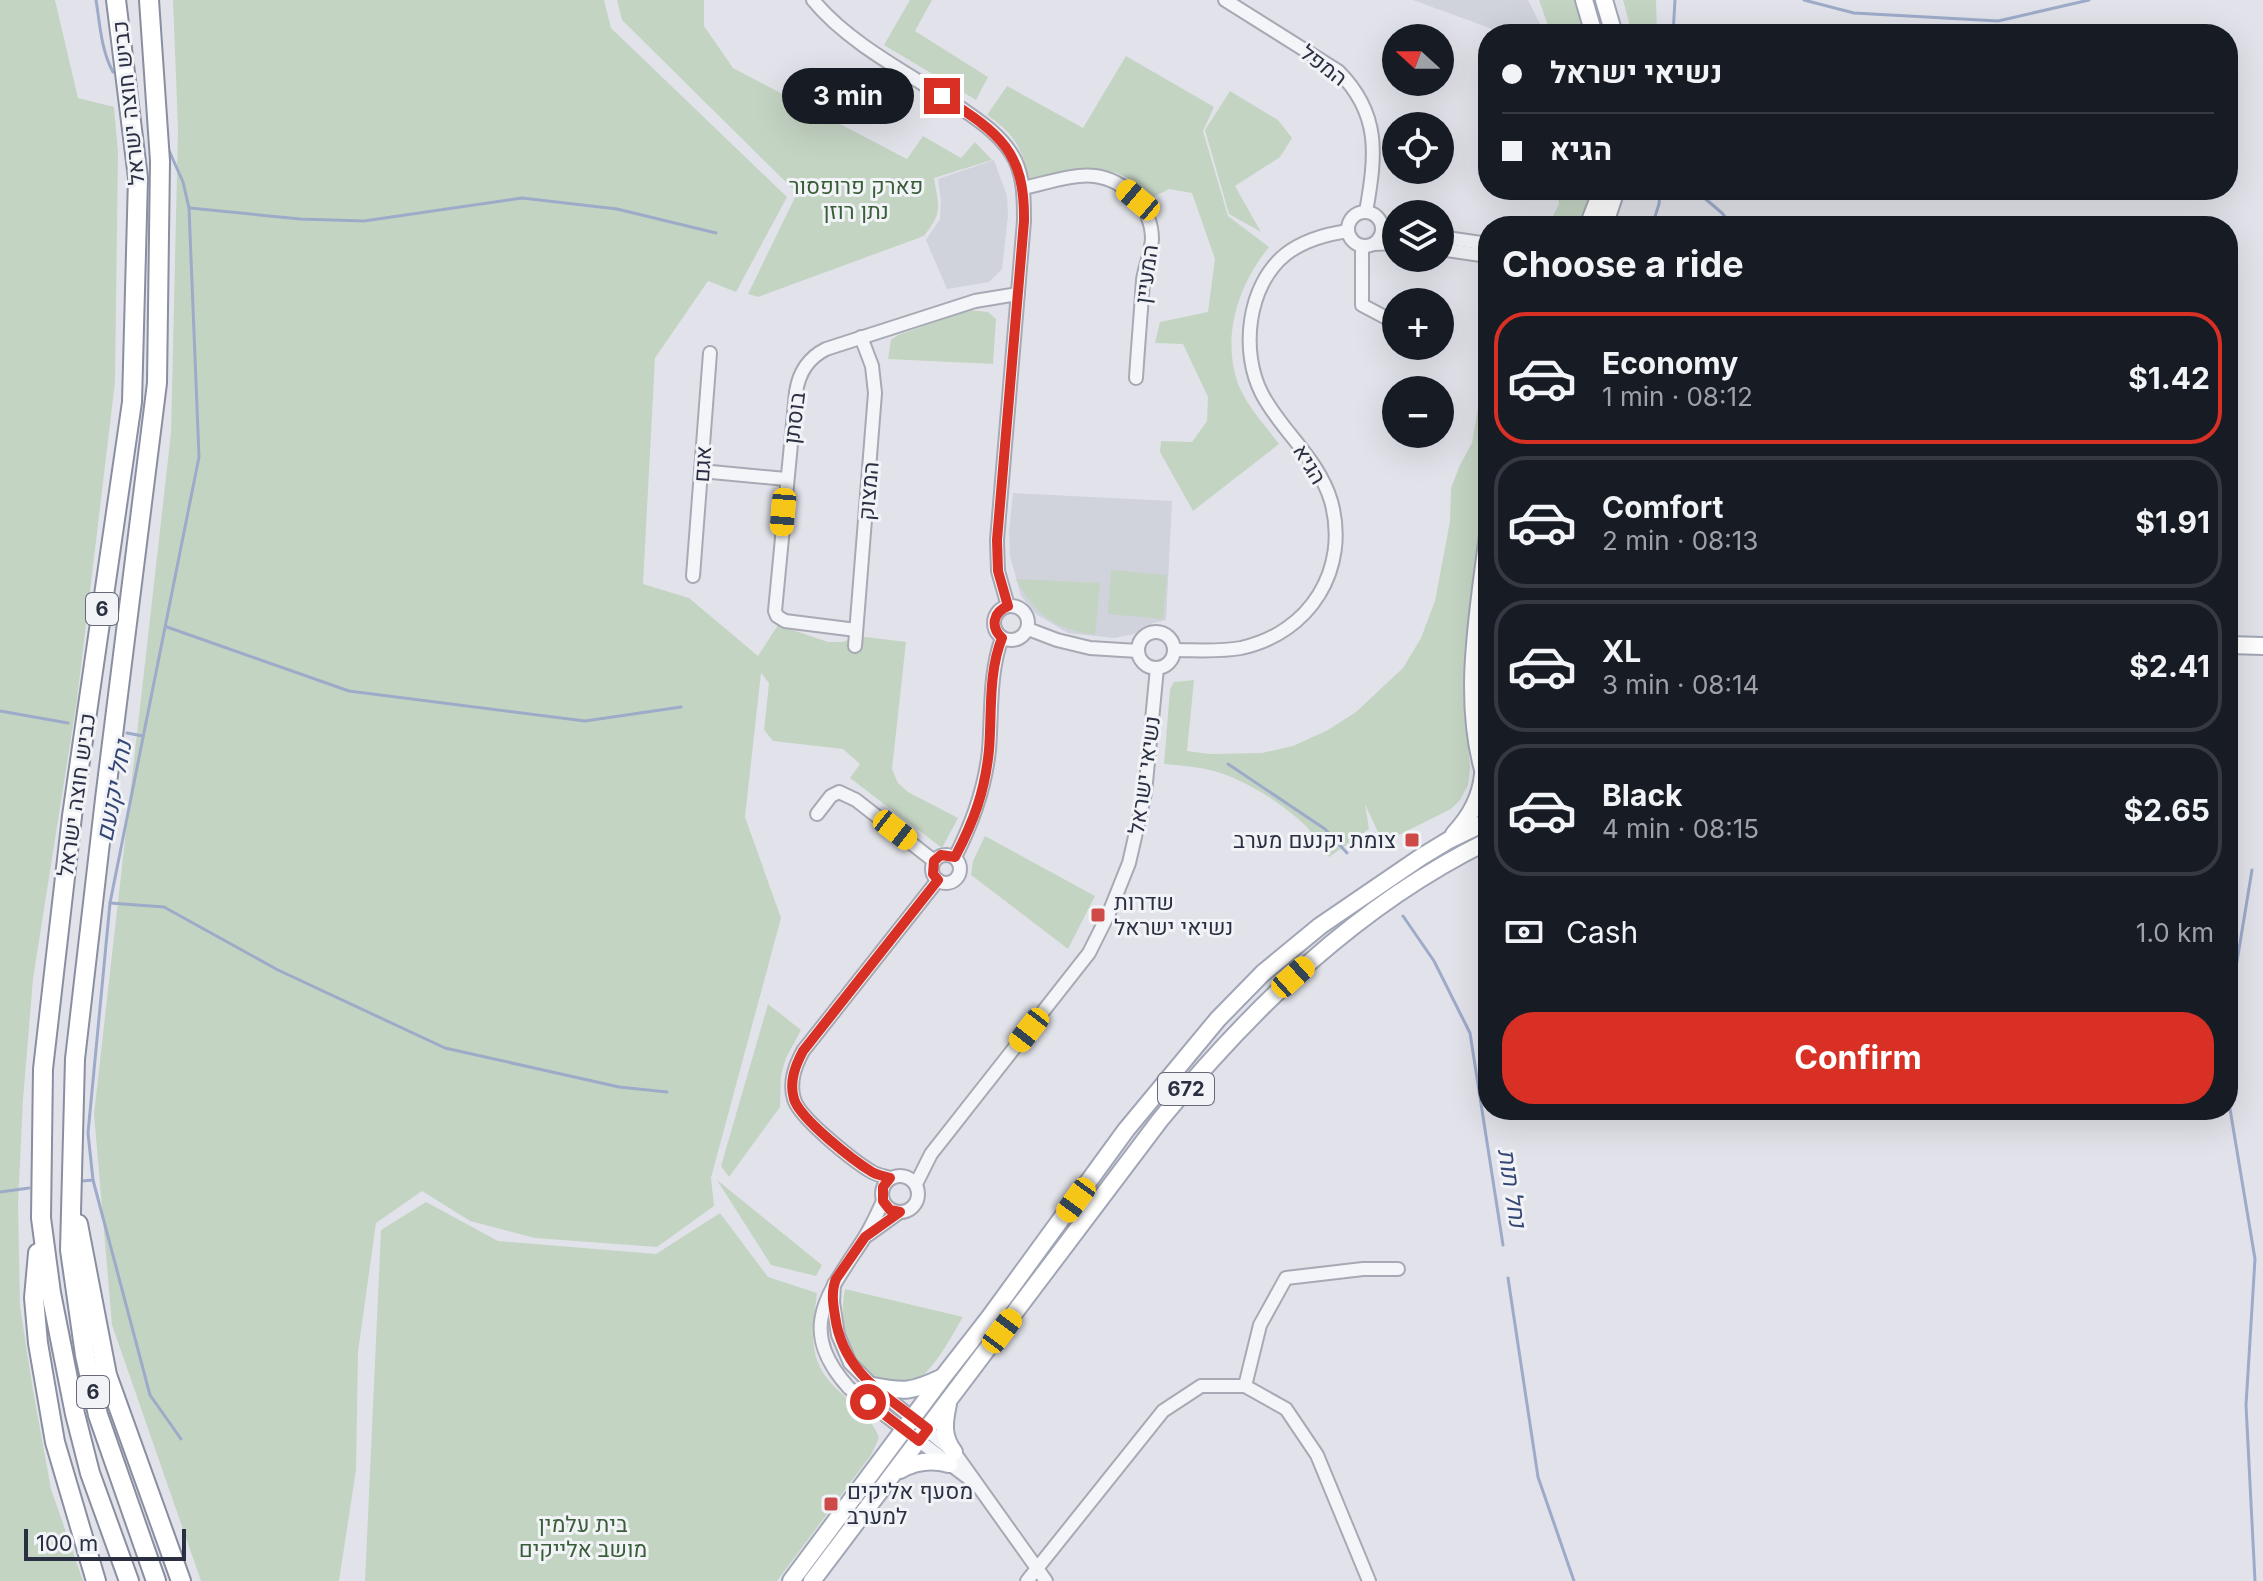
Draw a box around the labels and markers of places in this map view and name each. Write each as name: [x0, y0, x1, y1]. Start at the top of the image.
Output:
place label: צומת יקנעם מערב: [1233, 827, 1396, 853]
marker: צומת יקנעם מערב: [1403, 831, 1421, 849]
place label: שדרות נשיאי ישראל: [1114, 889, 1233, 940]
marker: שדרות נשיאי ישראל: [1089, 906, 1107, 924]
place label: מסעף אליקים למערב: [847, 1478, 973, 1529]
marker: מסעף אליקים למערב: [822, 1495, 840, 1513]

